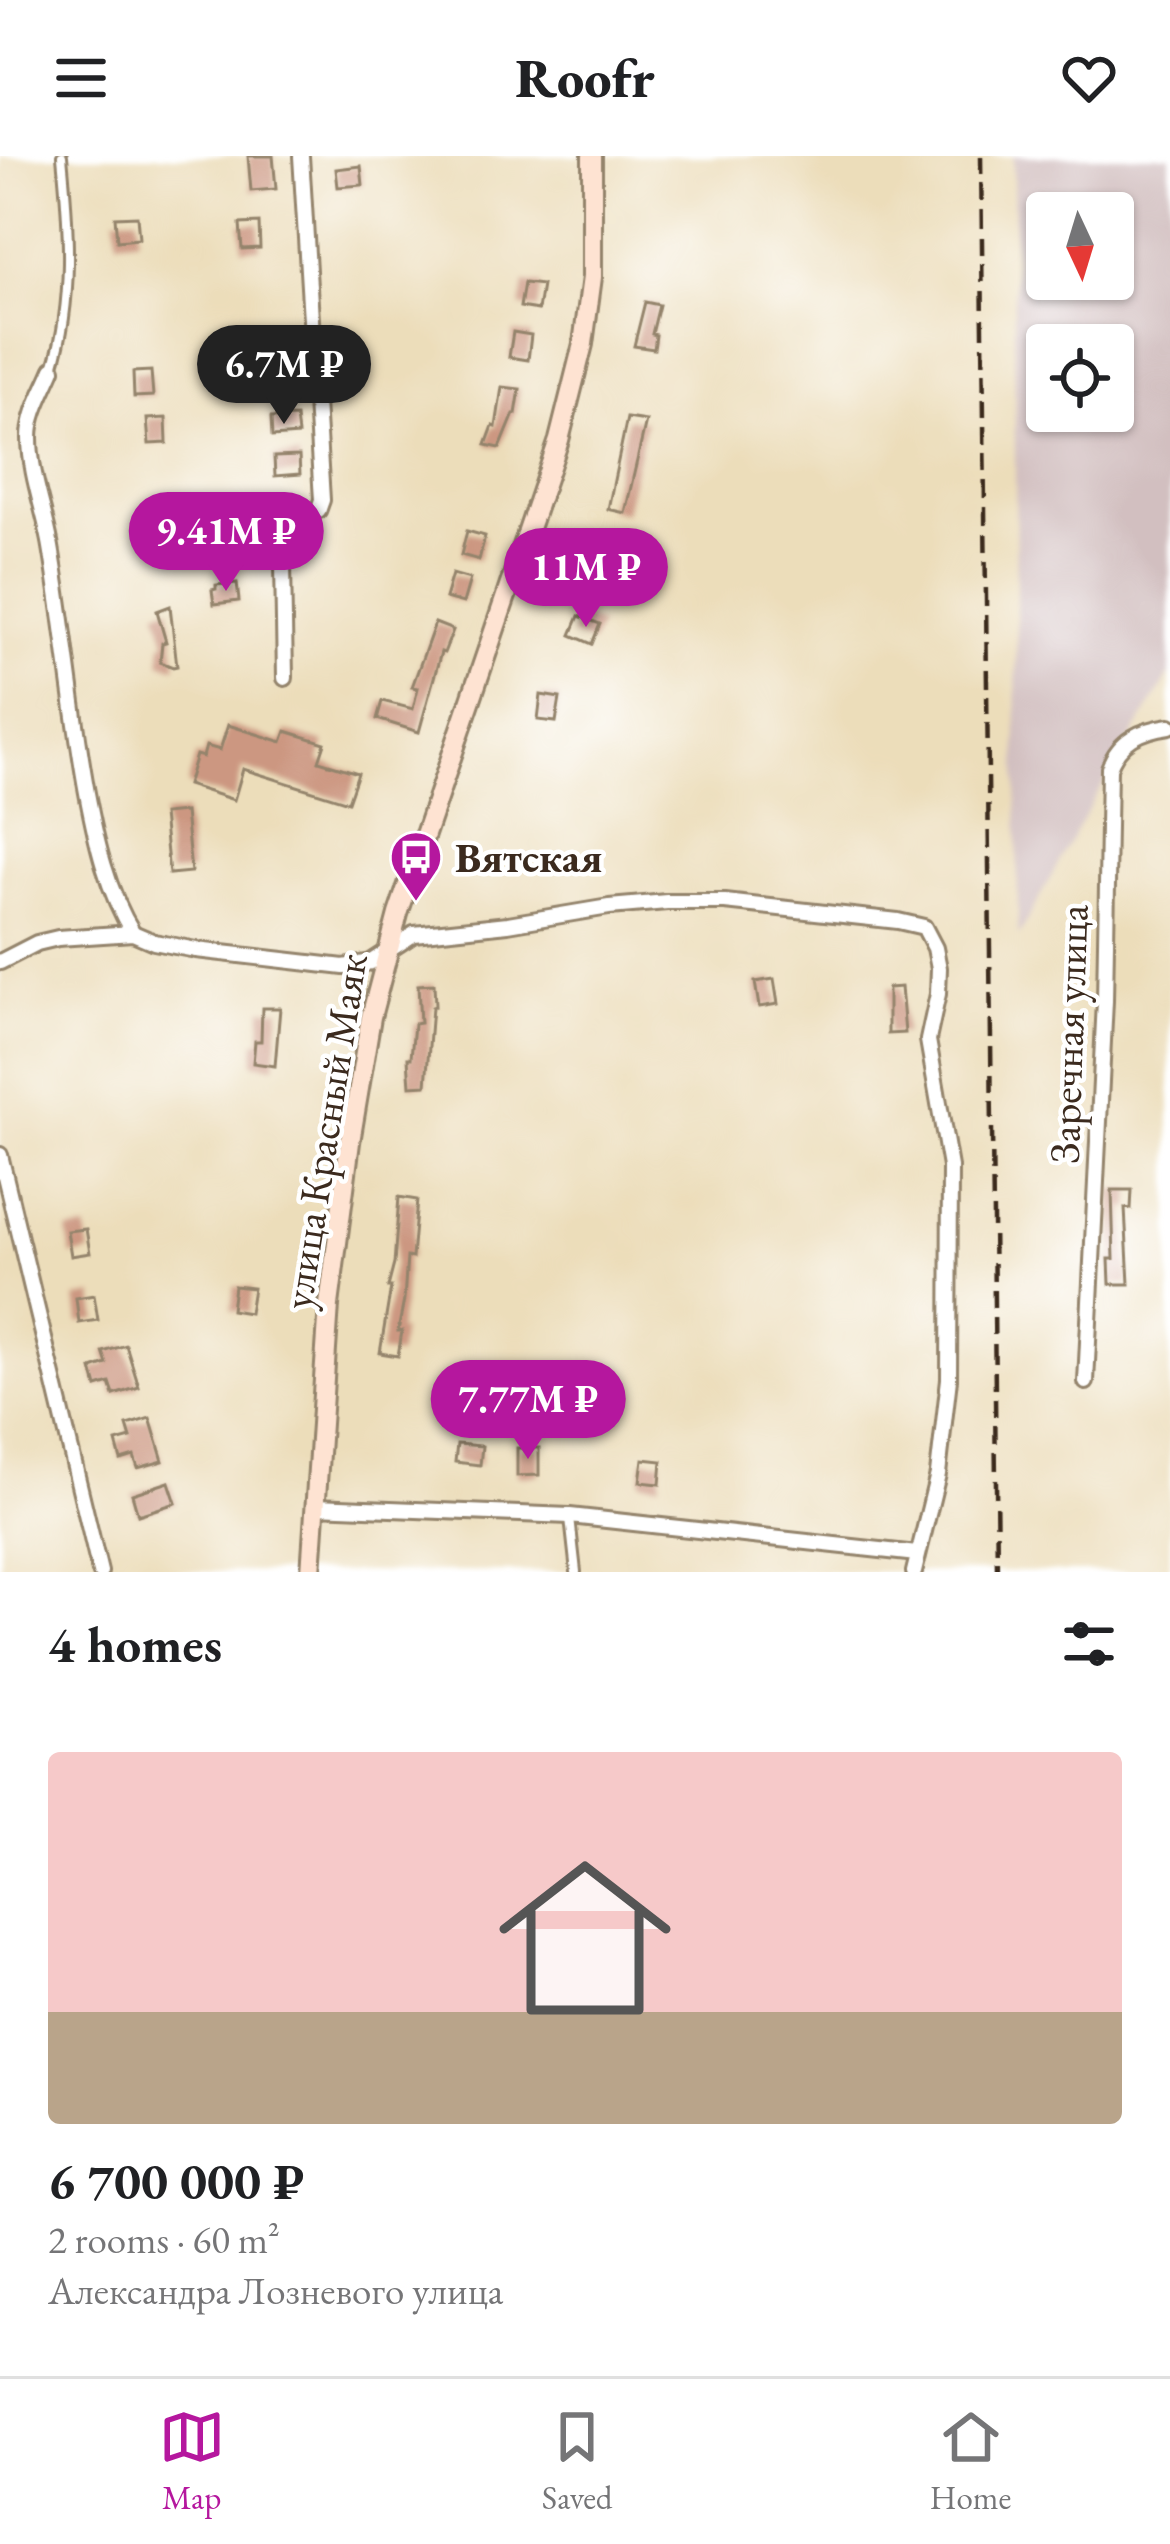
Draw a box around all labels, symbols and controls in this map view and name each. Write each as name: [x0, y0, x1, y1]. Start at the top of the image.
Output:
text: Roofr: [515, 43, 655, 113]
icon: menu: [48, 45, 114, 111]
icon: heart: [1056, 45, 1122, 111]
north arrow: [1026, 192, 1134, 300]
map controls: [1026, 192, 1134, 432]
button: locate: [1026, 324, 1134, 432]
pin: 6.7M ₽: [186, 325, 382, 427]
text: 6.7M ₽: [224, 338, 344, 389]
pin: 9.41M ₽: [115, 492, 337, 594]
text: 9.41M ₽: [156, 505, 296, 556]
pin: 11M ₽: [502, 528, 670, 630]
text: 11M ₽: [531, 541, 641, 592]
bus stop icon: Вятская: [388, 829, 444, 903]
place label: Вятская: [455, 830, 603, 885]
street label: Заречная улица: [1036, 903, 1101, 1164]
street label: улица Красный Маяк: [269, 949, 380, 1313]
pin: 7.77M ₽: [417, 1360, 639, 1462]
text: 7.77M ₽: [458, 1373, 598, 1424]
text: 4 homes: [48, 1611, 222, 1677]
icon: filters: [1056, 1611, 1122, 1677]
icon: home: [477, 1830, 693, 2046]
text: 6 700 000 ₽: [48, 2148, 304, 2214]
text: 2 rooms · 60 m²: [48, 2214, 280, 2265]
text: Александра Лозневого улица: [48, 2265, 503, 2316]
tab: Map: [159, 2404, 225, 2519]
tab: Saved: [542, 2404, 613, 2519]
tab: Home: [930, 2404, 1011, 2519]

